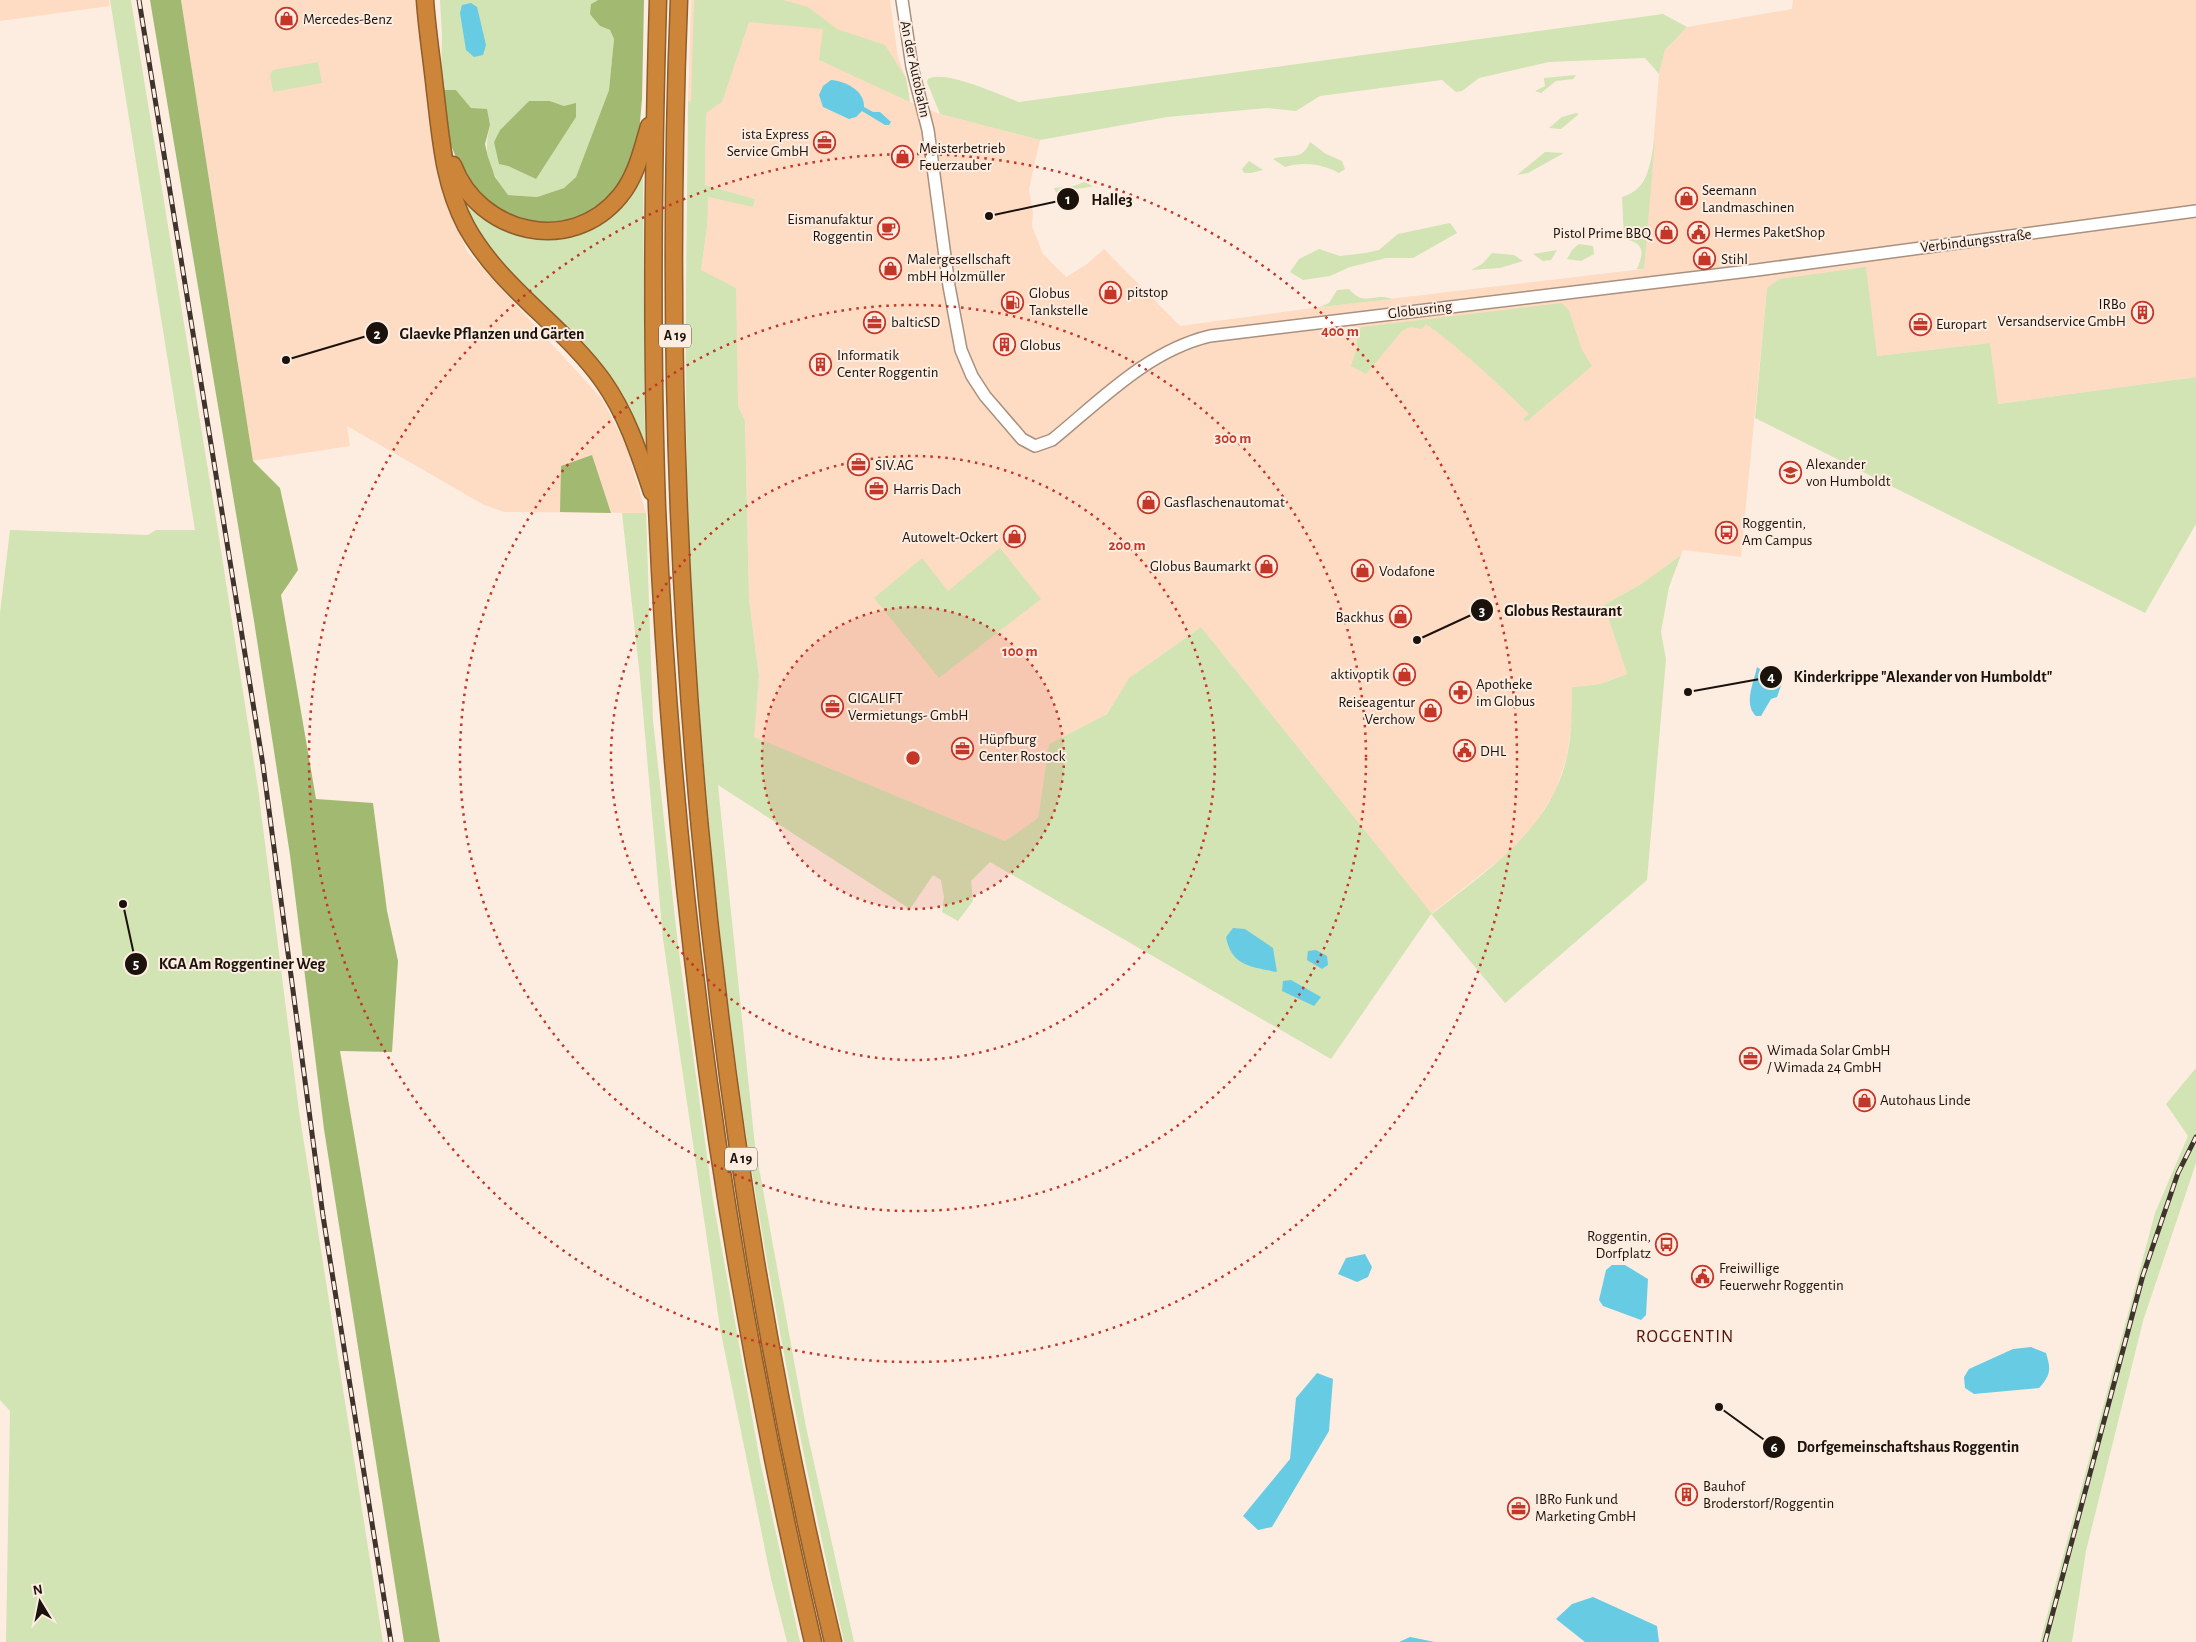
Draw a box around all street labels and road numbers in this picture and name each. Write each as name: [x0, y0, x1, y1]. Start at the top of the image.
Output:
street label: An der Autobahn: [897, 19, 933, 119]
street label: Verbindungsstraße: [1920, 227, 2032, 255]
street label: Globusring: [1387, 299, 1454, 321]
road number: A 19: [659, 324, 691, 348]
road number: A 19: [725, 1148, 757, 1170]

